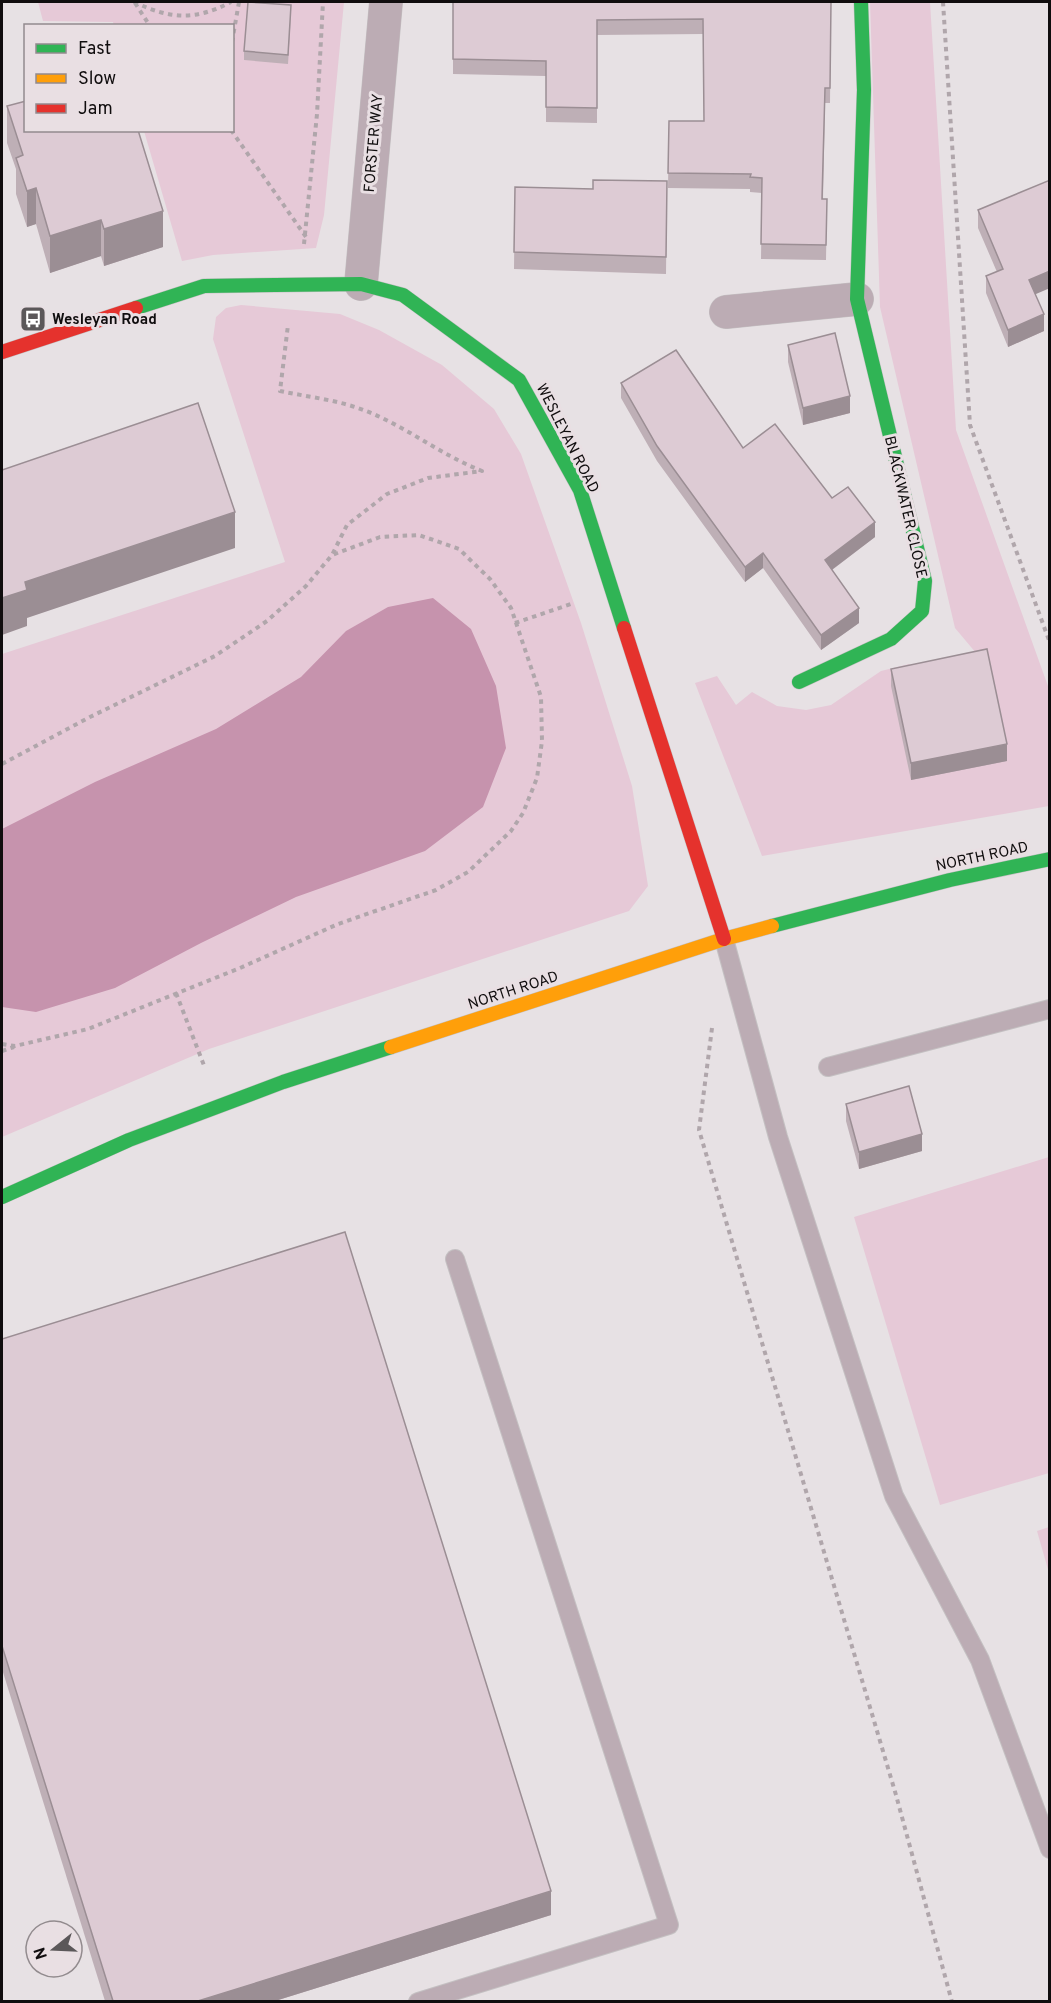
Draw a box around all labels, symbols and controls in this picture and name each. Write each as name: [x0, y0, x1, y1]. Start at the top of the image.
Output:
legend: [24, 24, 234, 132]
text: Fast: [78, 38, 111, 61]
text: Slow: [78, 68, 116, 91]
street label: FORSTER WAY: [361, 93, 388, 193]
text: Jam: [78, 98, 113, 121]
bus stop icon: Wesleyan Road: [18, 304, 48, 334]
place label: Wesleyan Road: [52, 311, 157, 330]
street label: WESLEYAN ROAD: [531, 381, 602, 496]
street label: BLACKWATER CLOSE: [879, 434, 930, 580]
street label: NORTH ROAD: [934, 838, 1030, 877]
street label: NORTH ROAD: [466, 968, 561, 1015]
north arrow: [24, 1919, 84, 1979]
text: N: [30, 1944, 53, 1962]

